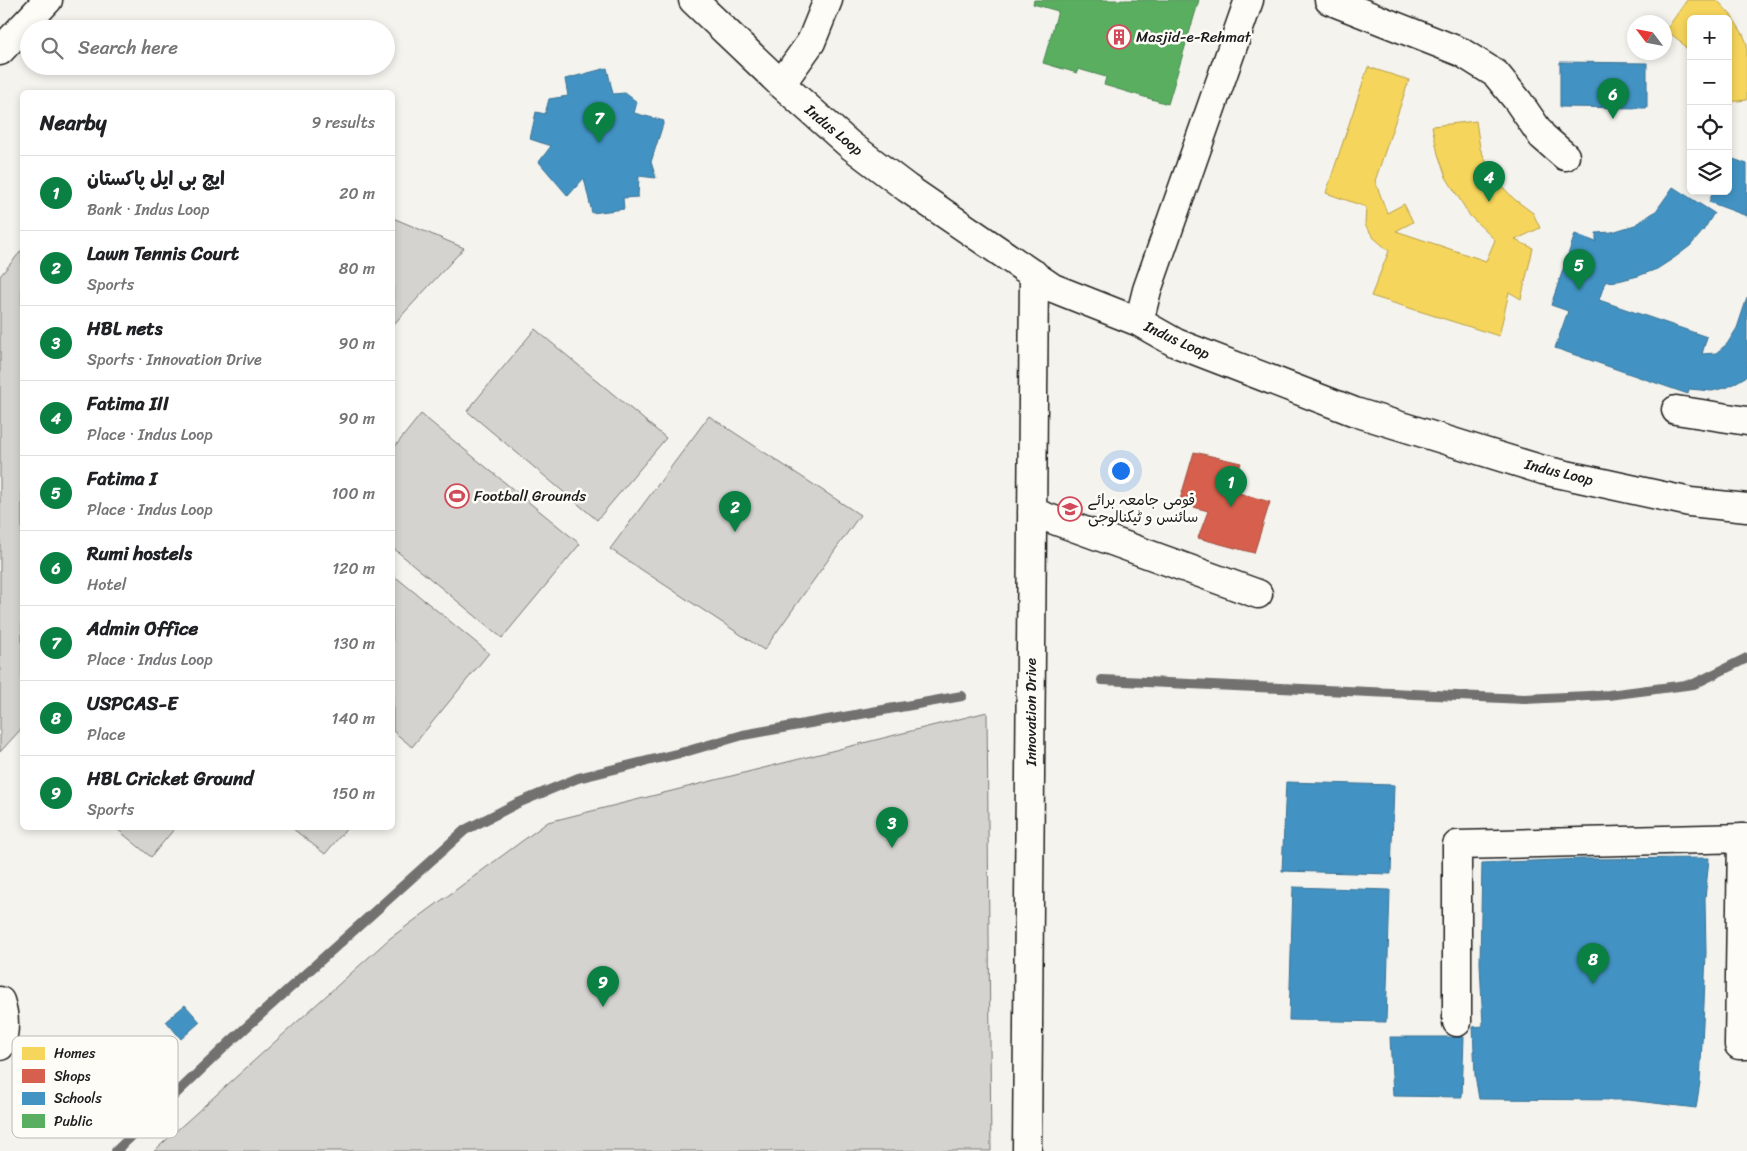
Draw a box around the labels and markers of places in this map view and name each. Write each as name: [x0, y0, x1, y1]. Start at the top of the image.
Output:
building icon: Masjid-e-Rehmat: [1106, 24, 1132, 50]
place label: Masjid-e-Rehmat: [1136, 24, 1251, 50]
pin: 6: [1597, 78, 1629, 119]
pin: 7: [583, 102, 615, 143]
pin: 4: [1473, 161, 1505, 202]
pin: 5: [1563, 249, 1595, 290]
pin: 1: [1215, 466, 1247, 507]
sports icon: Football Grounds: [444, 483, 470, 509]
place label: Football Grounds: [474, 483, 586, 509]
place label: قومی جامعہ برائے سائنس و ٹیکنالوجی: [1088, 487, 1198, 530]
pin: 2: [719, 491, 751, 532]
school or university icon: قومی جامعہ برائے سائنس و ٹیکنالوجی: [1057, 496, 1083, 522]
pin: 3: [876, 807, 908, 848]
pin: 8: [1577, 943, 1609, 984]
pin: 9: [587, 966, 619, 1007]

